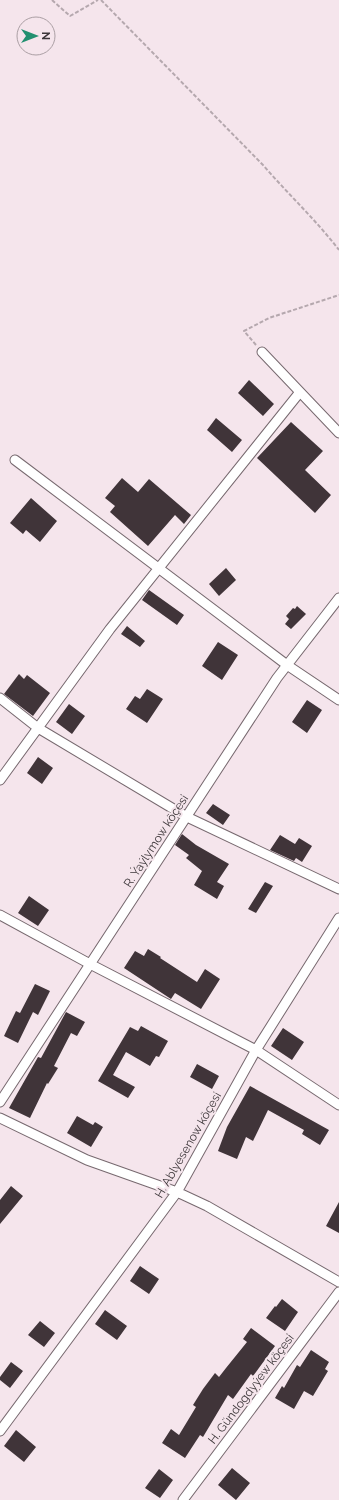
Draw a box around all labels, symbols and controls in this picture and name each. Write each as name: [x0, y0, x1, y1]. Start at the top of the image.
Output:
north arrow: [16, 16, 56, 56]
text: N: [39, 32, 52, 40]
street label: R. Ýaýlymow köçesi: [121, 792, 191, 890]
street label: H. Ablyesenow köçesi: [152, 1089, 224, 1201]
street label: H. Gündogdyýew köçesi: [205, 1331, 297, 1447]

